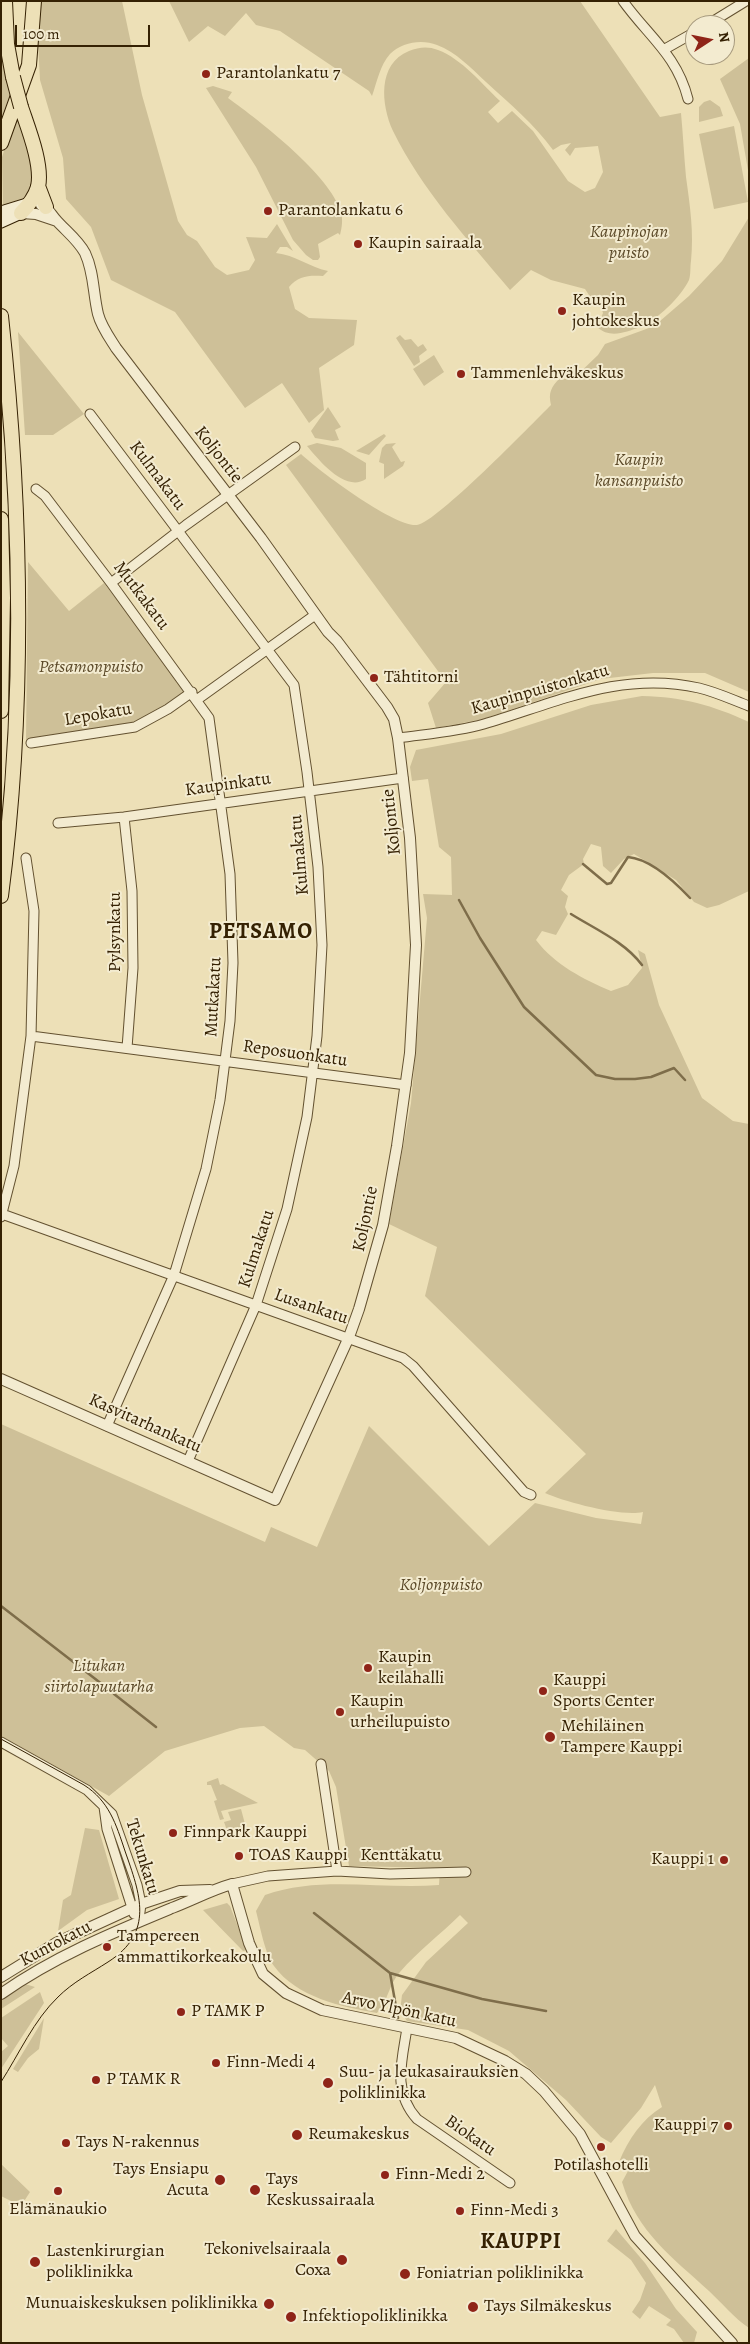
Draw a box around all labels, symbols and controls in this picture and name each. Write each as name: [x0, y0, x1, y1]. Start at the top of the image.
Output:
scale bar: [18, 15, 152, 47]
north arrow: [685, 15, 735, 65]
text: 100 m: [23, 24, 60, 44]
text: N: [714, 30, 735, 44]
place label: Parantolankatu 7: [216, 63, 340, 85]
marker: Parantolankatu 7: [200, 68, 212, 80]
place label: Parantolankatu 6: [278, 200, 403, 222]
marker: Parantolankatu 6: [262, 205, 274, 217]
park label: Kaupinojan puisto: [590, 222, 668, 264]
place label: Kaupin sairaala: [368, 233, 482, 255]
marker: Kaupin sairaala: [352, 238, 364, 250]
place label: Kaupin johtokeskus: [572, 290, 660, 332]
marker: Kaupin johtokeskus: [556, 305, 568, 317]
place label: Tammenlehväkeskus: [471, 363, 624, 385]
marker: Tammenlehväkeskus: [455, 368, 467, 380]
street label: Koljontie: [189, 422, 247, 488]
street label: Kulmakatu: [124, 437, 190, 515]
park label: Kaupin kansanpuisto: [595, 450, 683, 492]
street label: Mutkakatu: [108, 557, 174, 635]
park label: Petsamonpuisto: [39, 657, 143, 679]
street label: Kaupinpuistonkatu: [468, 660, 612, 720]
place label: Tähtitorni: [384, 667, 459, 689]
marker: Tähtitorni: [368, 672, 380, 684]
street label: Lepokatu: [62, 698, 134, 732]
street label: Kaupinkatu: [184, 768, 272, 802]
street label: Koljontie: [378, 788, 406, 856]
street label: Kulmakatu: [286, 814, 314, 896]
street label: Pylsynkatu: [105, 892, 127, 972]
district label: PETSAMO: [208, 920, 314, 946]
street label: Mutkakatu: [201, 956, 227, 1038]
street label: Reposuonkatu: [241, 1036, 349, 1072]
street label: Koljontie: [349, 1184, 383, 1254]
street label: Kulmakatu: [234, 1207, 280, 1291]
street label: Lusankatu: [271, 1284, 351, 1330]
street label: Kasvitarhankatu: [85, 1389, 205, 1459]
park label: Koljonpuisto: [400, 1575, 482, 1597]
place label: Kaupin keilahalli: [378, 1647, 444, 1690]
park label: Litukan siirtolapuutarha: [44, 1656, 154, 1698]
marker: Kaupin keilahalli: [362, 1662, 374, 1674]
place label: Kauppi Sports Center: [553, 1670, 654, 1712]
marker: Kauppi Sports Center: [537, 1685, 549, 1697]
place label: Kaupin urheilupuisto: [350, 1691, 450, 1734]
marker: Kaupin urheilupuisto: [334, 1706, 346, 1718]
place label: Mehiläinen Tampere Kauppi: [561, 1716, 683, 1758]
marker: Mehiläinen Tampere Kauppi: [543, 1730, 557, 1744]
street label: Tekunkatu: [120, 1817, 164, 1897]
place label: Finnpark Kauppi: [183, 1822, 307, 1844]
marker: Finnpark Kauppi: [167, 1827, 179, 1839]
place label: TOAS Kauppi: [249, 1845, 348, 1867]
street label: Kenttäkatu: [360, 1845, 442, 1867]
place label: Kauppi 1: [651, 1849, 714, 1871]
marker: TOAS Kauppi: [233, 1850, 245, 1862]
marker: Kauppi 1: [718, 1854, 730, 1866]
street label: Kuntokatu: [16, 1916, 96, 1972]
place label: Tampereen ammattikorkeakoulu: [117, 1926, 272, 1968]
marker: Tampereen ammattikorkeakoulu: [101, 1941, 113, 1953]
street label: Arvo Ylpön katu: [340, 1987, 458, 2033]
place label: P TAMK P: [191, 2001, 264, 2023]
marker: P TAMK P: [175, 2006, 187, 2018]
place label: Finn-Medi 4: [226, 2052, 315, 2074]
marker: Finn-Medi 4: [210, 2057, 222, 2069]
place label: Suu- ja leukasairauksien poliklinikka: [339, 2062, 519, 2104]
place label: P TAMK R: [106, 2069, 180, 2091]
marker: P TAMK R: [90, 2074, 102, 2086]
marker: Suu- ja leukasairauksien poliklinikka: [321, 2076, 335, 2090]
street label: Biokatu: [440, 2111, 500, 2161]
place label: Kauppi 7: [654, 2115, 718, 2137]
marker: Kauppi 7: [722, 2120, 734, 2132]
place label: Reumakeskus: [308, 2124, 409, 2146]
marker: Reumakeskus: [290, 2128, 304, 2142]
place label: Tays N-rakennus: [76, 2132, 199, 2154]
marker: Tays N-rakennus: [60, 2137, 72, 2149]
marker: Potilashotelli: [595, 2141, 607, 2153]
place label: Potilashotelli: [553, 2155, 649, 2177]
place label: Tays Ensiapu Acuta: [113, 2159, 209, 2202]
place label: Finn-Medi 2: [395, 2164, 485, 2186]
place label: Tays Keskussairaala: [266, 2169, 375, 2212]
marker: Finn-Medi 2: [379, 2169, 391, 2181]
marker: Tays Ensiapu Acuta: [213, 2173, 227, 2187]
marker: Tays Keskussairaala: [248, 2183, 262, 2197]
marker: Elämänaukio: [52, 2185, 64, 2197]
place label: Elämänaukio: [9, 2199, 107, 2221]
place label: Finn-Medi 3: [470, 2200, 559, 2222]
marker: Finn-Medi 3: [454, 2205, 466, 2217]
district label: KAUPPI: [480, 2230, 562, 2256]
place label: Tekonivelsairaala Coxa: [205, 2239, 331, 2282]
place label: Lastenkirurgian poliklinikka: [46, 2241, 165, 2284]
marker: Tekonivelsairaala Coxa: [335, 2253, 349, 2267]
marker: Lastenkirurgian poliklinikka: [28, 2255, 42, 2269]
place label: Foniatrian poliklinikka: [416, 2263, 584, 2285]
marker: Foniatrian poliklinikka: [398, 2267, 412, 2281]
place label: Munuaiskeskuksen poliklinikka: [26, 2293, 258, 2315]
place label: Tays Silmäkeskus: [484, 2296, 612, 2318]
marker: Munuaiskeskuksen poliklinikka: [262, 2297, 276, 2311]
marker: Tays Silmäkeskus: [466, 2300, 480, 2314]
place label: Infektiopoliklinikka: [302, 2306, 448, 2328]
marker: Infektiopoliklinikka: [284, 2310, 298, 2324]

